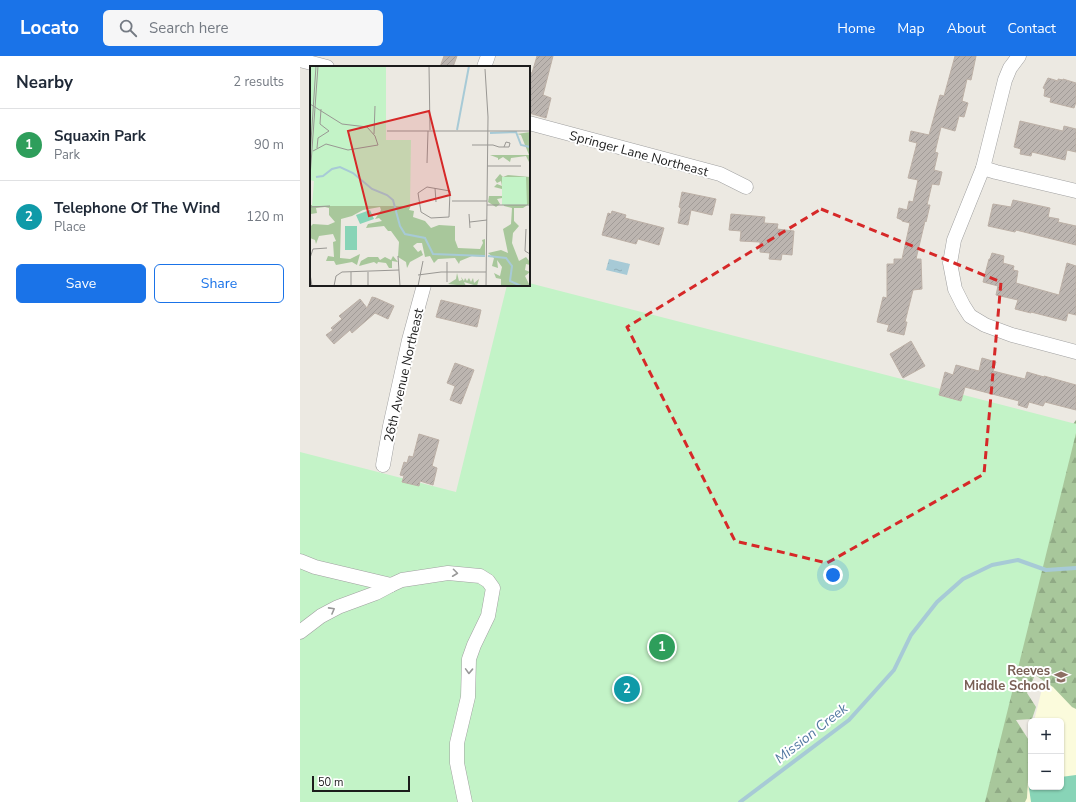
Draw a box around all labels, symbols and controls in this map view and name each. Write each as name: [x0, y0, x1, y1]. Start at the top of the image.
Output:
search box: [103, 10, 383, 46]
text: Locato: [20, 15, 79, 41]
icon: search: [117, 17, 139, 39]
text: Search here: [149, 18, 229, 38]
text: Home: [837, 19, 875, 38]
text: Map: [897, 19, 925, 38]
text: About: [947, 19, 986, 38]
text: Contact: [1008, 19, 1056, 38]
inset map: [310, 66, 530, 286]
text: Nearby: [16, 71, 73, 94]
text: 2 results: [233, 73, 284, 91]
text: Squaxin Park: [54, 126, 146, 146]
street label: Springer Lane Northeast: [567, 127, 711, 181]
text: 1: [25, 136, 33, 154]
text: 90 m: [254, 136, 284, 154]
text: Park: [54, 146, 80, 164]
text: Telephone Of The Wind: [54, 198, 220, 218]
text: 2: [25, 208, 33, 226]
text: 120 m: [246, 208, 284, 226]
text: Place: [54, 218, 86, 236]
button: Save: [16, 264, 146, 303]
button: Share: [154, 264, 284, 303]
street label: 26th Avenue Northeast: [380, 306, 428, 444]
your location: [823, 565, 843, 585]
one-way arrow: [452, 569, 458, 578]
one-way arrow: [328, 607, 335, 615]
pin: 1: [649, 632, 675, 662]
place label: Reeves Middle School: [964, 662, 1051, 695]
one-way arrow: [465, 668, 473, 674]
school or university icon: Reeves Middle School: [1053, 669, 1069, 685]
pin: 2: [614, 674, 640, 704]
water label: Mission Creek: [771, 698, 852, 768]
map controls: [1028, 718, 1064, 790]
button: +: [1028, 718, 1064, 754]
button: −: [1028, 754, 1064, 790]
scale bar: [312, 774, 410, 793]
text: 50 m: [318, 775, 343, 790]

